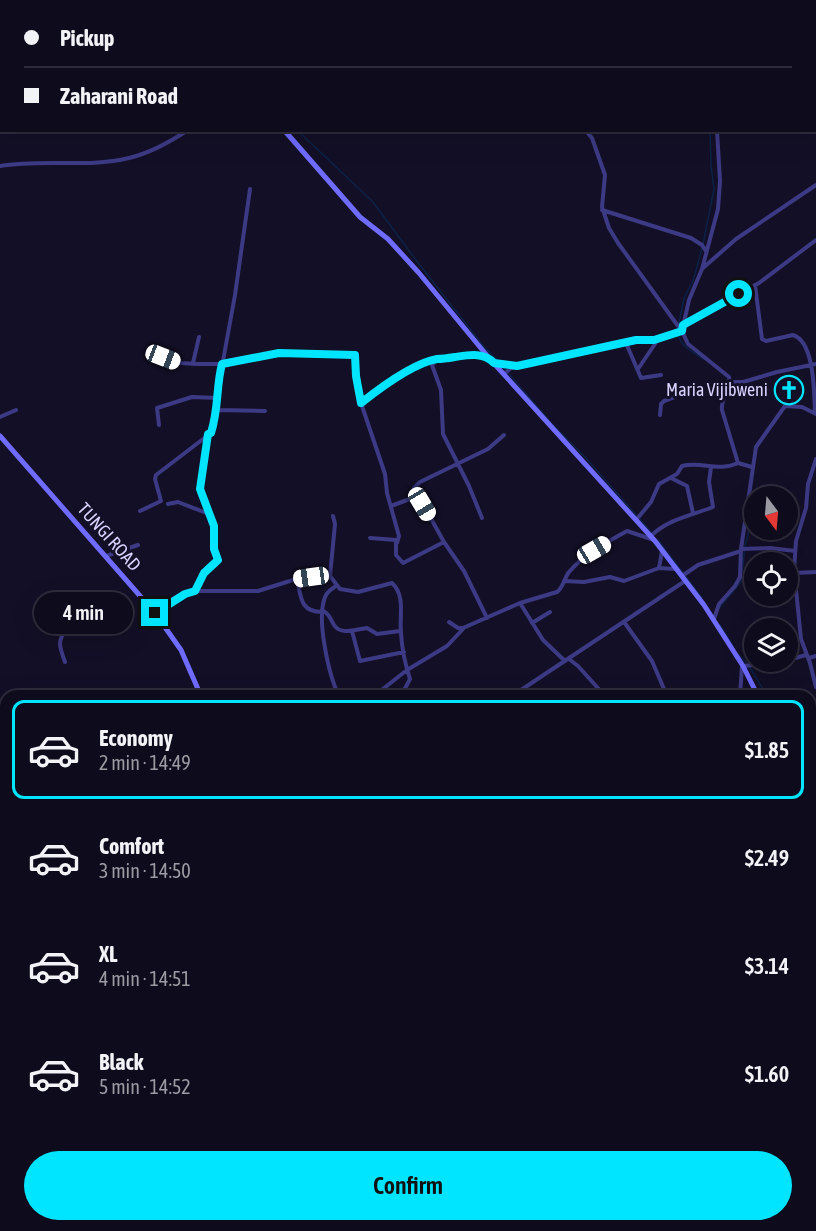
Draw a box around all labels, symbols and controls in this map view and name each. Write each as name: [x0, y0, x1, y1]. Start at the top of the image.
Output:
text: Pickup: [60, 25, 115, 51]
text: Zaharani Road: [60, 83, 178, 109]
route start: [725, 280, 752, 307]
car: [143, 342, 183, 372]
church icon: Maria Vijibweni: [773, 374, 805, 406]
place label: Maria Vijibweni: [666, 379, 768, 400]
car: [405, 484, 439, 524]
north arrow: [744, 486, 798, 540]
map controls: [744, 486, 798, 672]
street label: TUNGI ROAD: [73, 498, 145, 575]
car: [574, 533, 614, 567]
button: locate: [744, 552, 798, 606]
car: [292, 566, 330, 588]
callout: 4 min: [35, 592, 134, 634]
route end: [141, 599, 168, 626]
text: 4 min: [63, 601, 104, 624]
button: layers: [744, 618, 798, 672]
icon: car: [27, 723, 81, 777]
text: Economy: [99, 725, 173, 751]
text: $1.85: [745, 737, 789, 763]
text: 2 min · 14:49: [99, 751, 191, 774]
icon: car: [27, 831, 81, 885]
text: Comfort: [99, 833, 164, 859]
text: $2.49: [745, 845, 789, 871]
text: 3 min · 14:50: [99, 859, 191, 882]
icon: car: [27, 939, 81, 993]
text: XL: [99, 941, 117, 967]
text: $3.14: [745, 953, 789, 979]
text: 4 min · 14:51: [99, 967, 191, 990]
icon: car: [27, 1047, 81, 1101]
text: Black: [99, 1049, 143, 1075]
text: $1.60: [745, 1061, 789, 1087]
text: 5 min · 14:52: [99, 1075, 191, 1098]
button: Confirm: [24, 1151, 792, 1220]

